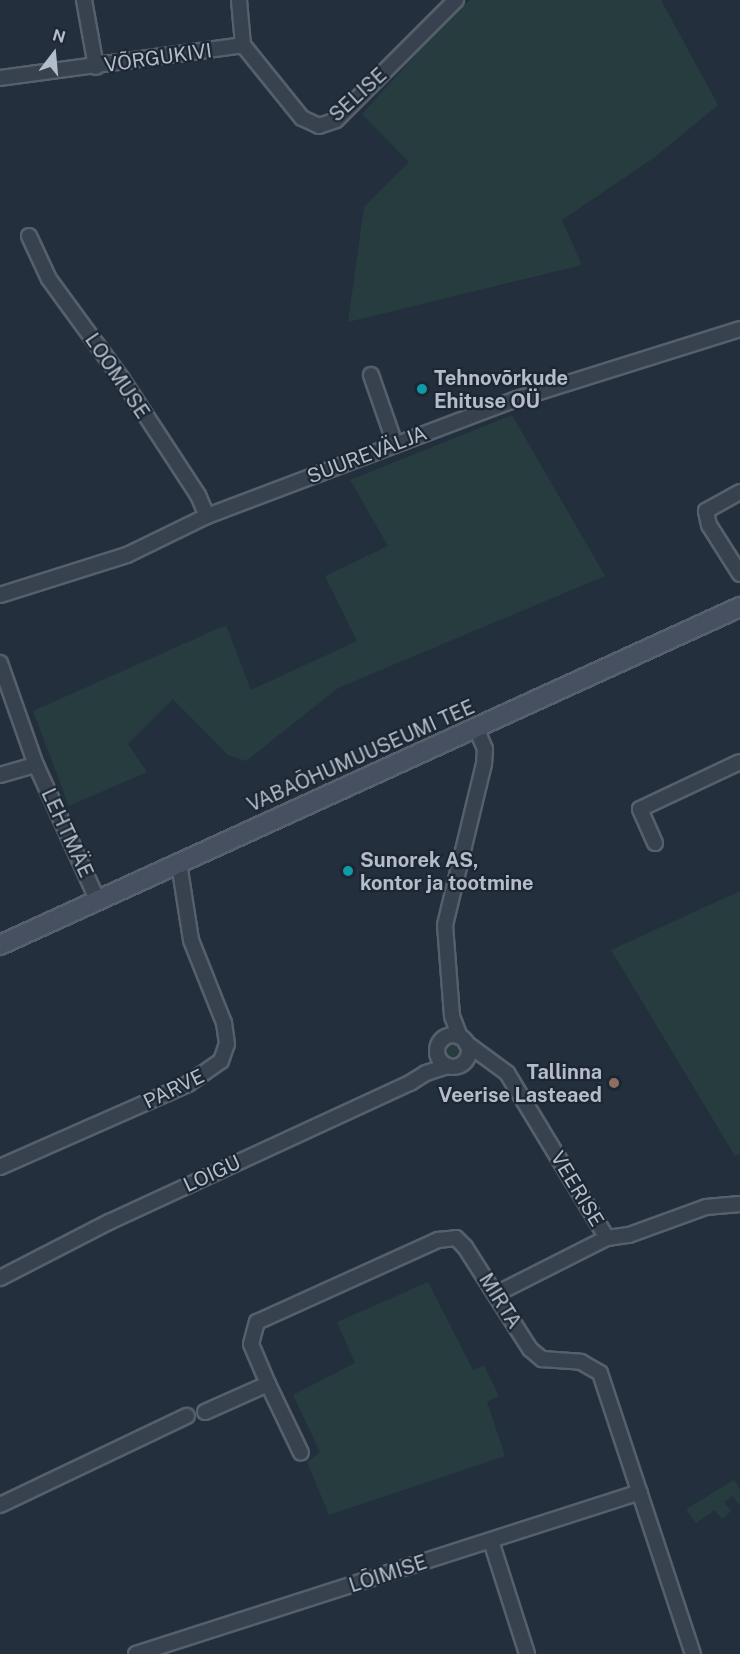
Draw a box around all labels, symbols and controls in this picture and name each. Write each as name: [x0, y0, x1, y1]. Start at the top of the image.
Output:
north arrow: [24, 24, 84, 84]
text: N: [50, 25, 68, 47]
street label: VÕRGUKIVI: [103, 39, 213, 77]
street label: SELISE: [324, 63, 392, 127]
street label: LOOMUSE: [80, 329, 154, 423]
place label: Tehnovõrkude Ehituse OÜ: [434, 366, 568, 413]
marker: Tehnovõrkude Ehituse OÜ: [415, 382, 429, 396]
street label: SUUREVÄLJA: [304, 421, 430, 489]
street label: VABAÕHUMUUSEUMI TEE: [244, 695, 478, 817]
street label: LEHTMÄE: [36, 785, 98, 881]
place label: Sunorek AS, kontor ja tootmine: [360, 848, 534, 895]
marker: Sunorek AS, kontor ja tootmine: [341, 864, 355, 878]
place label: Tallinna Veerise Lasteaed: [438, 1060, 602, 1107]
street label: PARVE: [140, 1064, 208, 1114]
marker: Tallinna Veerise Lasteaed: [607, 1076, 621, 1090]
street label: VEERISE: [545, 1147, 609, 1231]
street label: LOIGU: [180, 1150, 244, 1198]
street label: MIRTA: [474, 1269, 526, 1333]
street label: LÕIMISE: [346, 1550, 430, 1598]

